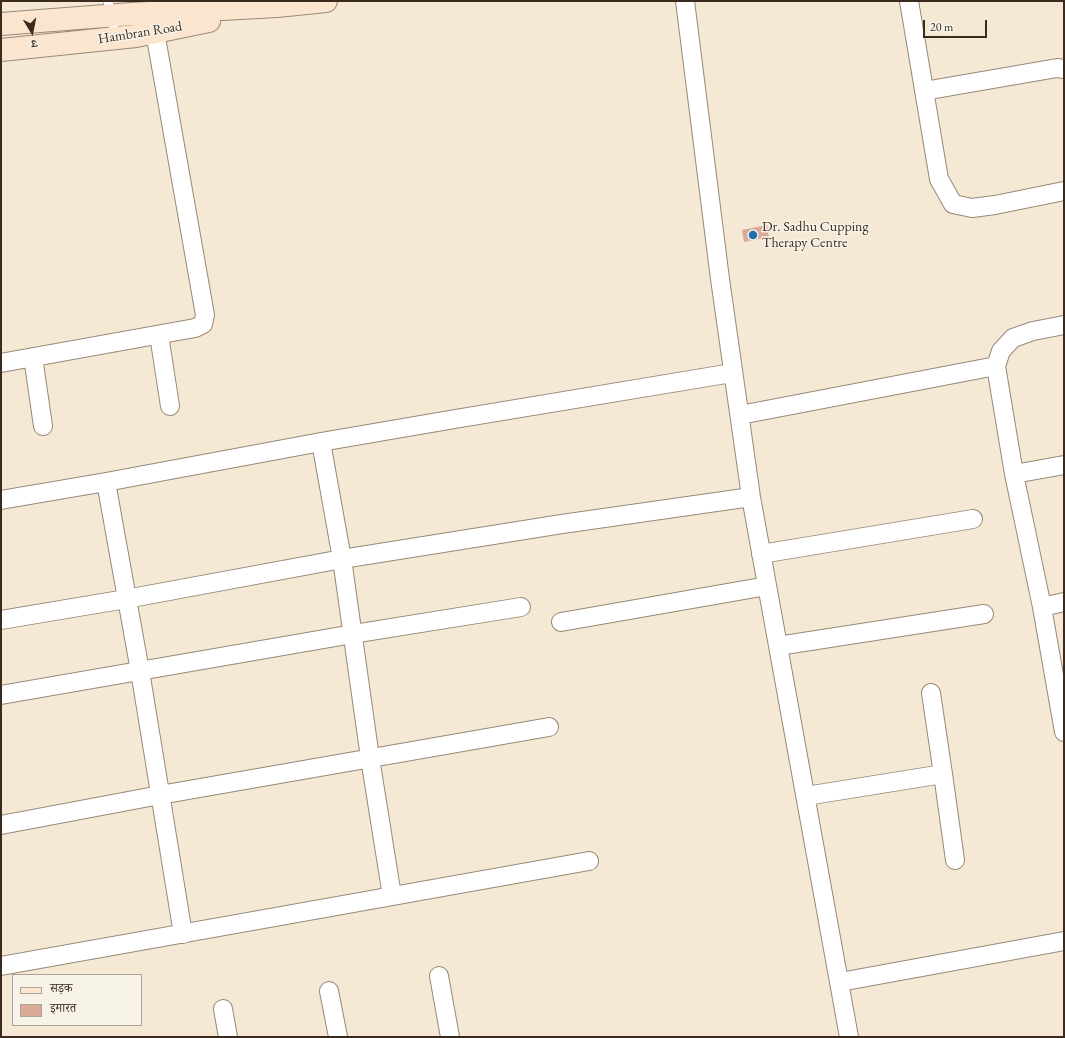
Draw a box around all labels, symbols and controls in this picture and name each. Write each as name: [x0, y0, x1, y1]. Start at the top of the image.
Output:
north arrow: [12, 12, 52, 52]
scale bar: [925, 12, 989, 38]
street label: Hambran Road: [97, 18, 183, 48]
text: 20 m: [930, 19, 953, 35]
text: उ: [30, 36, 38, 51]
place label: Dr. Sadhu Cupping Therapy Centre: [762, 219, 869, 252]
marker: Dr. Sadhu Cupping Therapy Centre: [747, 229, 759, 241]
legend: [12, 974, 142, 1026]
text: सड़क: [50, 980, 73, 996]
text: इमारत: [50, 1000, 76, 1016]

